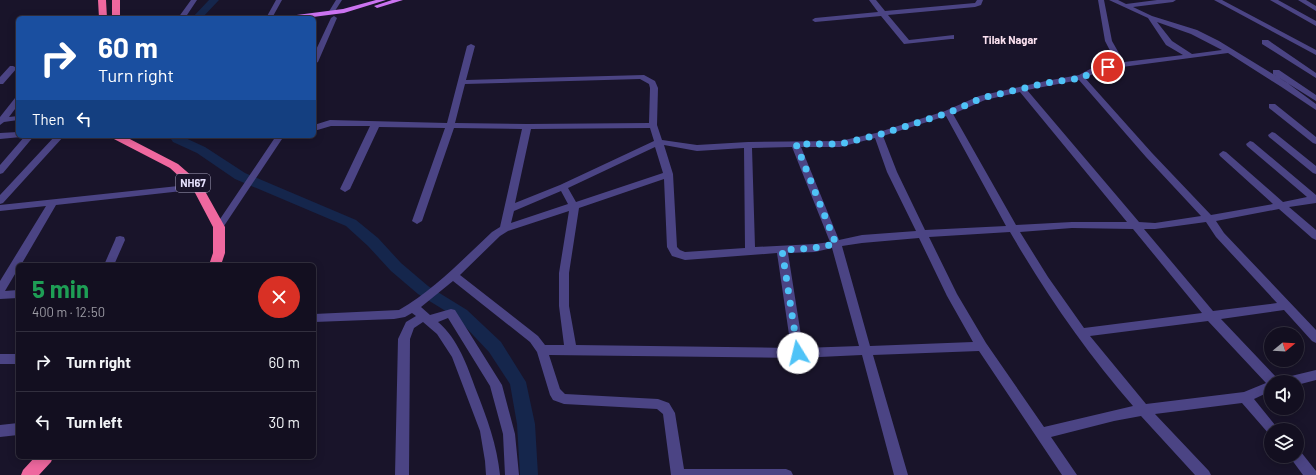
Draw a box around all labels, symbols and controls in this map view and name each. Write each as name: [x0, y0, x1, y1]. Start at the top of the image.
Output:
text: 60 m: [98, 30, 158, 64]
icon: right: [32, 32, 84, 84]
district label: Tilak Nagar: [983, 33, 1038, 46]
pin: [1091, 50, 1125, 84]
icon: arrive: [1097, 56, 1119, 78]
text: Turn right: [98, 64, 174, 86]
icon: left: [73, 108, 95, 130]
text: Then: [32, 110, 65, 128]
road number: NH67: [176, 174, 210, 192]
text: 5 min: [32, 274, 89, 303]
button: close: [258, 276, 300, 318]
text: 400 m · 12:50: [32, 304, 105, 320]
north arrow: [1264, 327, 1304, 367]
map controls: [1264, 327, 1304, 463]
position arrow: [777, 332, 819, 374]
icon: right: [32, 351, 54, 373]
text: Turn right: [66, 353, 131, 371]
text: 60 m: [268, 353, 300, 371]
button: sound: [1264, 375, 1304, 415]
icon: left: [32, 411, 54, 433]
text: Turn left: [66, 413, 122, 431]
text: 30 m: [268, 413, 300, 431]
button: layers: [1264, 423, 1304, 463]

